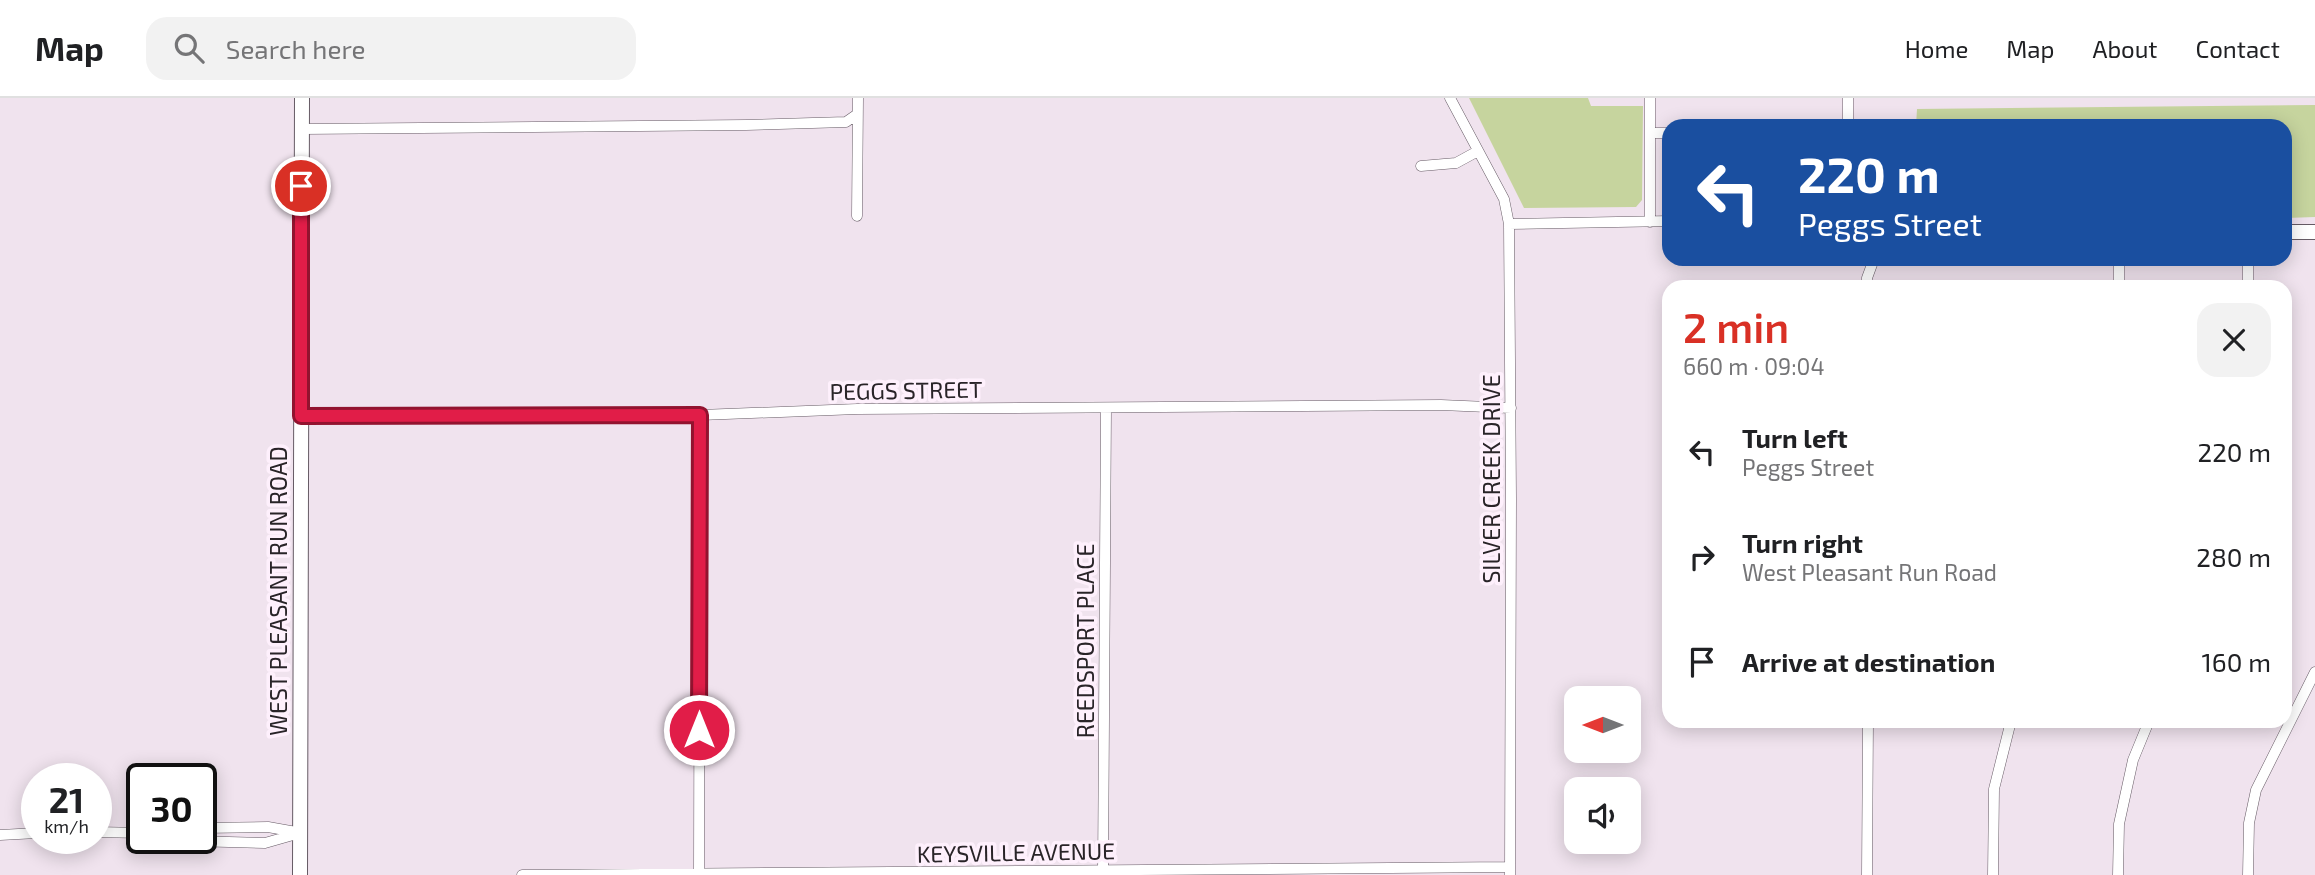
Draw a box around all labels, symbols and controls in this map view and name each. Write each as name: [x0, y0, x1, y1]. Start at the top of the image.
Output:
search box: [146, 17, 636, 80]
text: Map: [35, 28, 104, 68]
icon: search: [170, 29, 208, 67]
text: Search here: [226, 33, 365, 64]
text: Home: [1905, 34, 1968, 63]
text: Map: [2006, 34, 2054, 63]
text: About: [2092, 34, 2158, 63]
text: Contact: [2196, 34, 2280, 63]
text: 220 m: [1798, 144, 1940, 203]
icon: left: [1683, 147, 1774, 238]
pin: [271, 156, 331, 216]
icon: arrive: [282, 167, 320, 205]
text: Peggs Street: [1798, 204, 1982, 242]
text: 2 min: [1683, 301, 1789, 351]
button: close: [2197, 303, 2271, 377]
text: 660 m · 09:04: [1683, 352, 1825, 380]
street label: SILVER CREEK DRIVE: [1477, 374, 1505, 584]
street label: PEGGS STREET: [829, 375, 983, 405]
text: Turn left: [1742, 422, 1848, 453]
icon: left: [1683, 433, 1721, 471]
text: 220 m: [2198, 436, 2271, 467]
street label: WEST PLEASANT RUN ROAD: [264, 446, 292, 736]
text: Peggs Street: [1742, 453, 1874, 481]
text: Turn right: [1742, 527, 1863, 558]
icon: right: [1683, 538, 1721, 576]
text: 280 m: [2196, 541, 2271, 572]
street label: REEDSPORT PLACE: [1071, 544, 1099, 738]
text: West Pleasant Run Road: [1742, 558, 1997, 586]
icon: arrive: [1683, 643, 1721, 681]
text: Arrive at destination: [1742, 646, 1995, 677]
text: 160 m: [2202, 646, 2271, 677]
north arrow: [1564, 686, 1642, 763]
map controls: [1564, 686, 1641, 854]
position arrow: [662, 693, 736, 767]
speed limit sign: 30: [126, 763, 217, 854]
button: sound: [1564, 777, 1641, 854]
text: 21: [49, 778, 84, 820]
text: km/h: [44, 815, 89, 837]
street label: KEYSVILLE AVENUE: [917, 836, 1115, 868]

